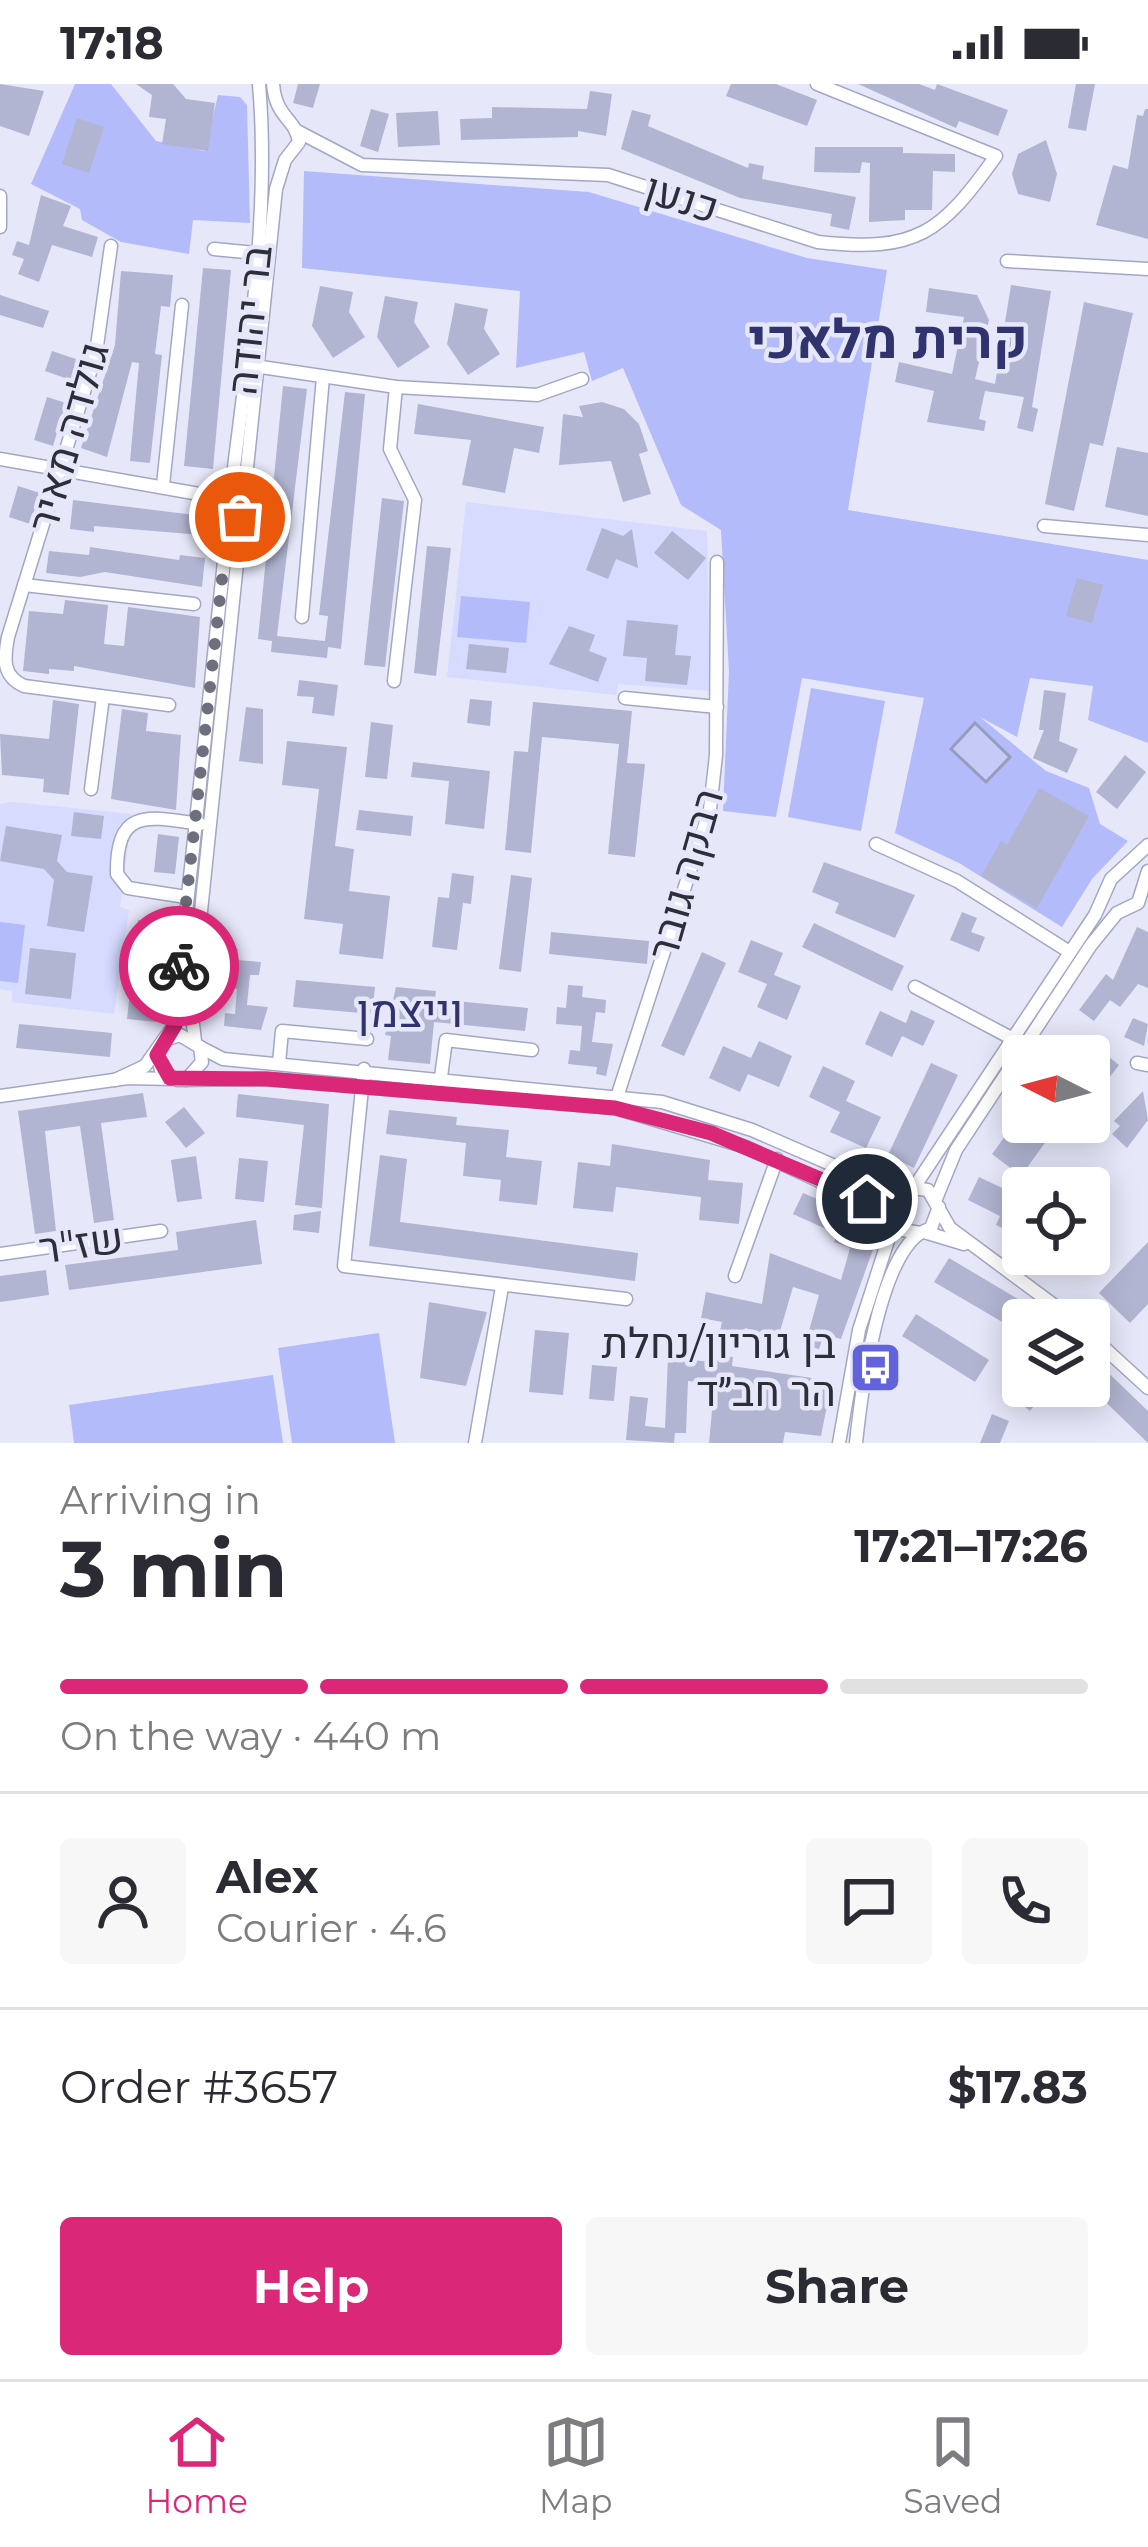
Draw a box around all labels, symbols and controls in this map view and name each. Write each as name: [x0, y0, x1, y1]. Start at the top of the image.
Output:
text: 17:18: [60, 15, 164, 70]
street label: כנען: [639, 162, 725, 234]
street label: בר יהודה: [215, 243, 283, 397]
district label: קרית מלאכי: [748, 306, 1028, 372]
street label: גולדה מאיר: [16, 336, 120, 538]
pin: [189, 466, 291, 568]
icon: bag: [207, 484, 273, 550]
street label: רבקה גובר: [636, 782, 734, 966]
courier: [119, 906, 239, 1026]
icon: bike: [146, 933, 212, 999]
district label: וייצמן: [357, 983, 463, 1038]
north arrow: [1002, 1035, 1110, 1143]
map controls: [1002, 1035, 1110, 1407]
pin: [816, 1148, 918, 1250]
icon: home: [834, 1166, 900, 1232]
button: locate: [1002, 1167, 1110, 1275]
street label: שז"ר: [36, 1211, 126, 1275]
button: layers: [1002, 1299, 1110, 1407]
place label: בן גוריון/נחלת הר חב״ד: [602, 1317, 836, 1417]
bus stop icon: בן גוריון/נחלת הר חב״ד: [847, 1339, 903, 1395]
text: Arriving in: [60, 1476, 261, 1524]
text: 17:21–17:26: [854, 1518, 1088, 1573]
text: 3 min: [60, 1521, 287, 1617]
text: On the way · 440 m: [60, 1712, 441, 1760]
button: person: [60, 1838, 186, 1964]
button: chat: [806, 1838, 932, 1964]
button: phone: [962, 1838, 1088, 1964]
text: Alex: [216, 1849, 319, 1904]
text: Courier · 4.6: [216, 1904, 447, 1952]
text: Order #3657: [60, 2059, 338, 2114]
text: $17.83: [948, 2059, 1088, 2114]
button: Help: [60, 2217, 562, 2355]
button: Share: [586, 2217, 1088, 2355]
tab: Home: [146, 2409, 248, 2521]
tab: Map: [539, 2409, 612, 2521]
tab: Saved: [903, 2409, 1002, 2521]

